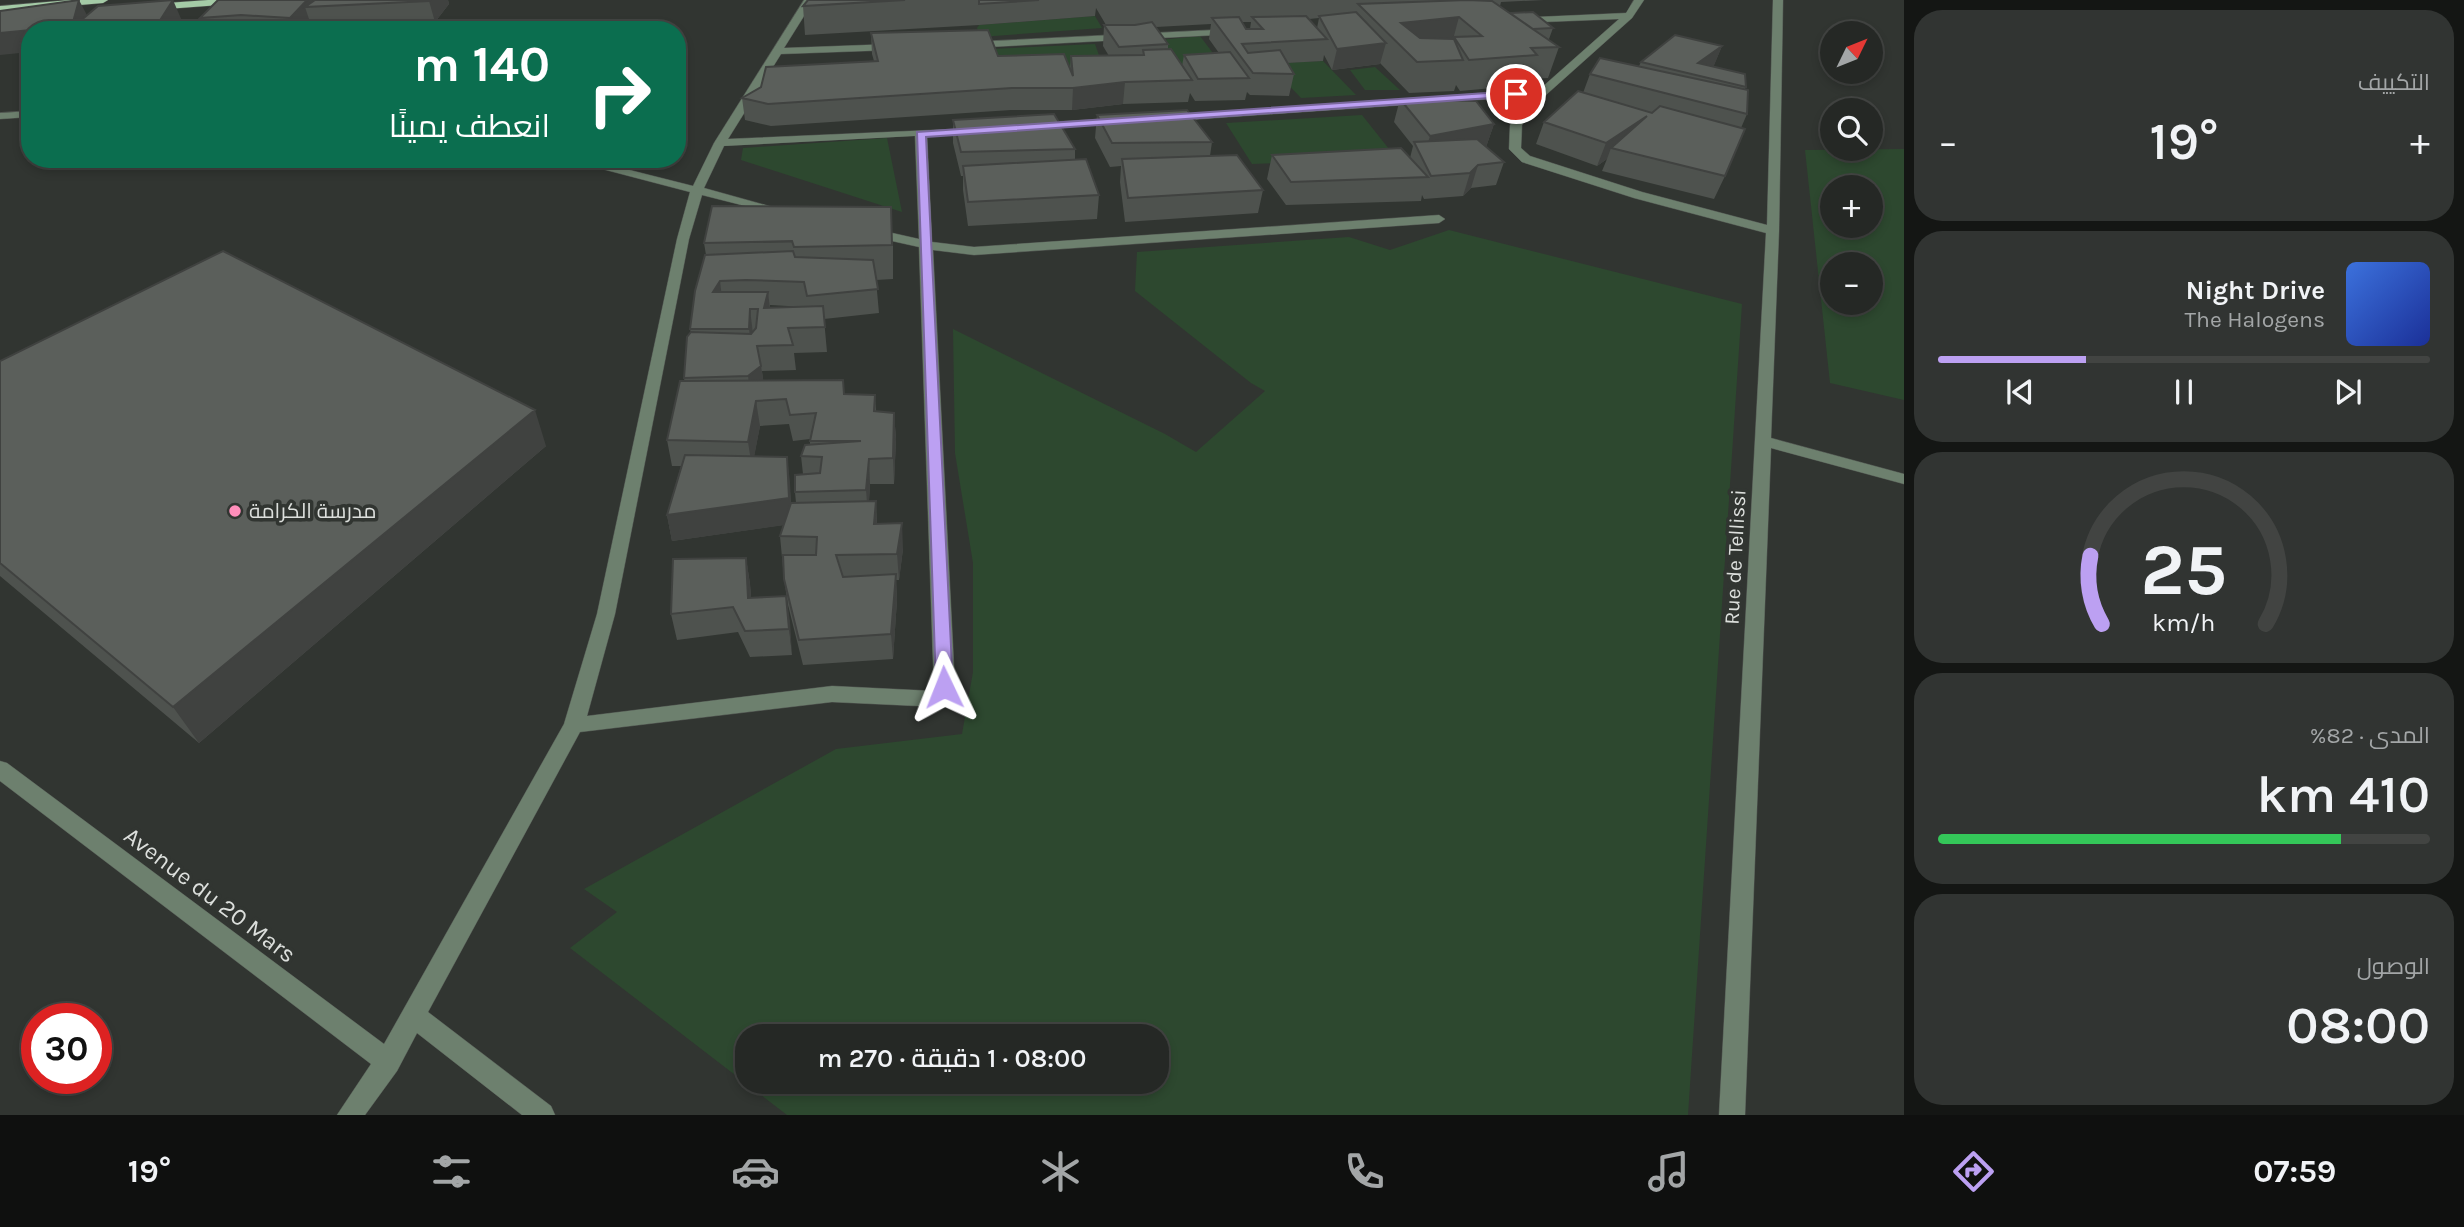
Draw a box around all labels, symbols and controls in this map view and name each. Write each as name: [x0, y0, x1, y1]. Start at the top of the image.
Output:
north arrow: [1820, 21, 1883, 84]
map controls: [1820, 21, 1883, 315]
text: 140 m: [413, 36, 550, 93]
icon: right: [574, 49, 665, 140]
pin: [1486, 64, 1546, 124]
text: التكييف: [2358, 69, 2430, 96]
icon: arrive: [1497, 75, 1535, 113]
button: search: [1820, 98, 1883, 161]
text: انعطف يمينًا: [389, 108, 550, 145]
text: 19°: [2150, 111, 2218, 172]
text: −: [1938, 120, 1958, 165]
text: +: [2410, 120, 2430, 165]
button: +: [1820, 175, 1883, 238]
button: −: [1820, 252, 1883, 315]
text: Night Drive: [2186, 275, 2325, 306]
text: The Halogens: [2185, 306, 2325, 333]
icon: previous: [2001, 373, 2039, 411]
icon: pause: [2165, 373, 2203, 411]
icon: next: [2329, 373, 2367, 411]
street label: Rue de Tellissi: [1719, 489, 1751, 625]
place label: مدرسة الكرامة: [249, 499, 377, 523]
marker: مدرسة الكرامة: [227, 503, 243, 519]
text: 25: [2141, 527, 2227, 612]
text: km/h: [2152, 607, 2216, 636]
position arrow: [907, 650, 981, 724]
text: المدى · 82%: [2310, 722, 2430, 749]
text: 410 km: [2257, 764, 2430, 825]
street label: Avenue du 20 Mars: [119, 821, 301, 969]
text: الوصول: [2357, 953, 2430, 980]
text: 08:00: [2286, 995, 2430, 1056]
speed limit sign: 30: [21, 1003, 112, 1094]
text: 08:00 · 1 دقيقة · 270 m: [818, 1043, 1086, 1074]
icon: filters: [427, 1147, 476, 1196]
icon: car: [731, 1147, 780, 1196]
icon: climate: [1036, 1147, 1085, 1196]
icon: phone: [1340, 1147, 1389, 1196]
icon: music: [1644, 1147, 1693, 1196]
icon: directions: [1949, 1147, 1998, 1196]
text: 19°: [128, 1153, 171, 1190]
text: 07:59: [2253, 1153, 2336, 1190]

